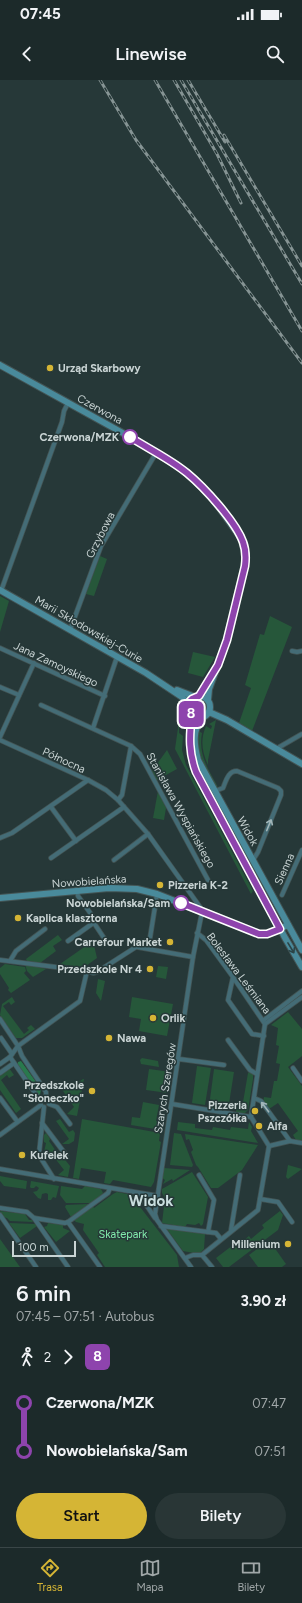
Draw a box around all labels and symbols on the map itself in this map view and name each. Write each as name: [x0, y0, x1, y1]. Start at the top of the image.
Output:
place label: Urząd Skarbowy: [58, 362, 141, 375]
marker: Urząd Skarbowy: [45, 363, 55, 373]
street label: Czerwona: [75, 392, 125, 427]
marker: Czerwona/MZK: [122, 429, 138, 445]
place label: Czerwona/MZK: [40, 431, 120, 444]
street label: Grzybowa: [83, 510, 118, 560]
street label: Marii Skłodowskiej-Curie: [33, 593, 145, 666]
street label: Jana Zamoyskiego: [12, 639, 100, 690]
line badge: 8: [178, 701, 204, 727]
street label: Północna: [40, 745, 87, 776]
street label: Stanisława Wyspiańskiego: [143, 750, 218, 870]
street label: Widok: [234, 814, 261, 849]
one-way arrow: [266, 819, 274, 831]
street label: Sienna: [272, 851, 297, 887]
street label: Nowobielańska: [51, 872, 127, 891]
place label: Pizzeria K-2: [168, 879, 228, 892]
marker: Pizzeria K-2: [155, 880, 165, 890]
marker: Nowobielańska/Sam: [173, 895, 189, 911]
place label: Nowobielańska/Sam: [66, 897, 170, 910]
place label: Kaplica klasztorna: [26, 912, 118, 925]
marker: Kaplica klasztorna: [13, 913, 23, 923]
street label: Bolesława Leśmiana: [204, 930, 273, 1016]
place label: Carrefour Market: [75, 936, 163, 949]
marker: Carrefour Market: [165, 937, 175, 947]
one-way arrow: [287, 942, 295, 954]
place label: Przedszkole Nr 4: [57, 963, 142, 976]
marker: Przedszkole Nr 4: [145, 964, 155, 974]
place label: Orlik: [161, 1012, 185, 1025]
marker: Orlik: [148, 1013, 158, 1023]
place label: Nawa: [117, 1032, 146, 1045]
marker: Nawa: [104, 1033, 114, 1043]
street label: Szarych Szeregów: [152, 1042, 179, 1134]
place label: Przedszkole "Słoneczko": [23, 1079, 84, 1105]
marker: Przedszkole "Słoneczko": [87, 1086, 97, 1096]
place label: Pizzeria Pszczółka: [198, 1099, 247, 1125]
one-way arrow: [261, 1102, 269, 1113]
marker: Pizzeria Pszczółka: [250, 1106, 260, 1116]
place label: Alfa: [267, 1120, 288, 1133]
marker: Alfa: [254, 1121, 264, 1131]
place label: Kufelek: [30, 1149, 69, 1162]
marker: Kufelek: [17, 1150, 27, 1160]
district label: Widok: [129, 1192, 173, 1210]
park label: Skatepark: [99, 1228, 148, 1241]
place label: Millenium: [231, 1238, 280, 1251]
scale bar: [12, 1239, 76, 1258]
marker: Millenium: [283, 1239, 293, 1249]

